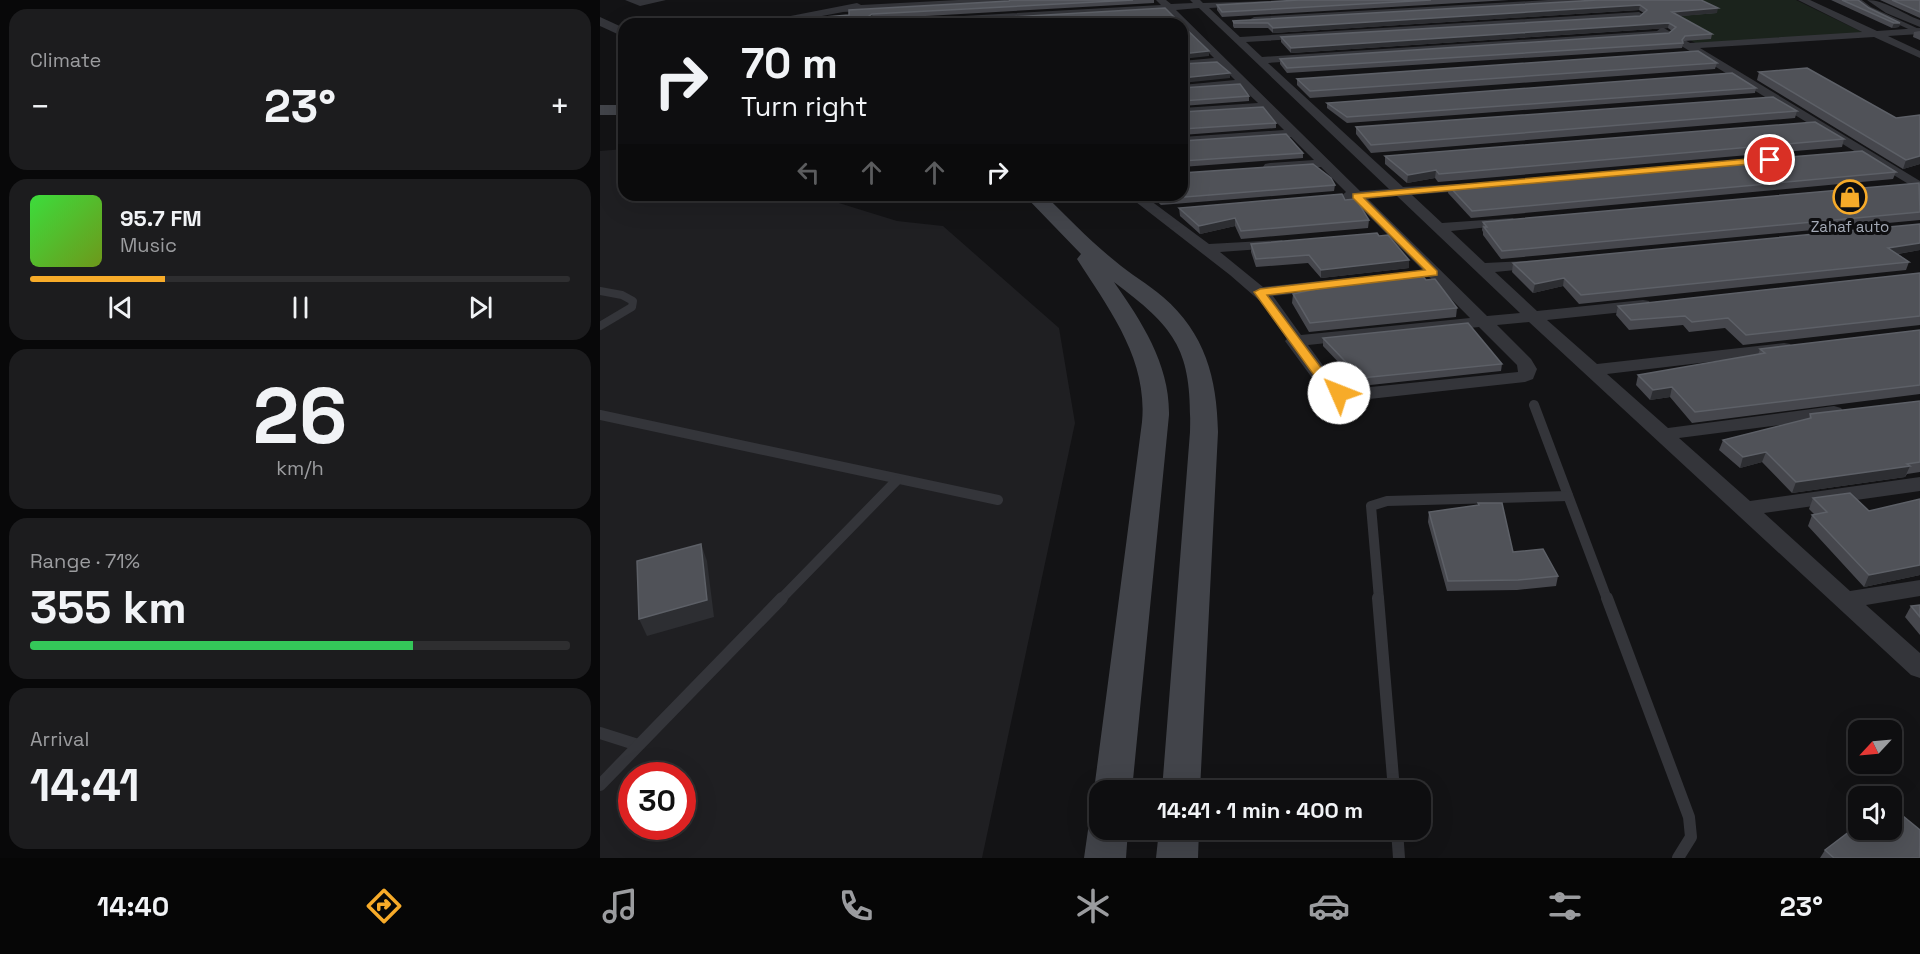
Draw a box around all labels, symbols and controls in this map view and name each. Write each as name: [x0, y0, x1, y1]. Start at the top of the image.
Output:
text: 70 m: [741, 37, 838, 90]
icon: right: [642, 42, 720, 120]
text: Climate: [30, 47, 101, 73]
text: 23°: [264, 78, 336, 135]
text: −: [30, 86, 50, 128]
text: +: [550, 86, 570, 128]
text: Turn right: [741, 89, 868, 124]
pin: [1744, 134, 1795, 185]
icon: arrive: [1753, 143, 1786, 176]
icon: left: [792, 156, 825, 189]
icon: ahead: [855, 156, 888, 189]
icon: ahead: [918, 156, 951, 189]
icon: right: [981, 156, 1014, 189]
shop icon: Zahaf auto: [1832, 179, 1868, 215]
text: 95.7 FM: [120, 204, 202, 232]
place label: Zahaf auto: [1811, 217, 1889, 236]
text: Music: [120, 232, 177, 258]
icon: previous: [104, 291, 137, 324]
icon: pause: [284, 291, 317, 324]
icon: next: [464, 291, 497, 324]
position arrow: [1307, 361, 1371, 425]
text: 26: [253, 366, 347, 466]
text: km/h: [276, 455, 324, 481]
text: Range · 71%: [30, 548, 140, 574]
text: 355 km: [30, 579, 187, 636]
north arrow: [1848, 720, 1902, 774]
map controls: [1848, 720, 1902, 840]
text: Arrival: [30, 726, 89, 752]
text: 14:41: [30, 757, 140, 814]
speed limit sign: 30: [618, 762, 696, 840]
button: sound: [1848, 786, 1902, 840]
text: 14:41 · 1 min · 400 m: [1157, 796, 1363, 824]
icon: directions: [363, 885, 405, 927]
icon: music: [599, 885, 641, 927]
icon: phone: [835, 885, 877, 927]
icon: climate: [1072, 885, 1114, 927]
icon: car: [1308, 885, 1350, 927]
icon: filters: [1544, 885, 1586, 927]
text: 14:40: [97, 889, 169, 924]
text: 23°: [1780, 889, 1823, 924]

